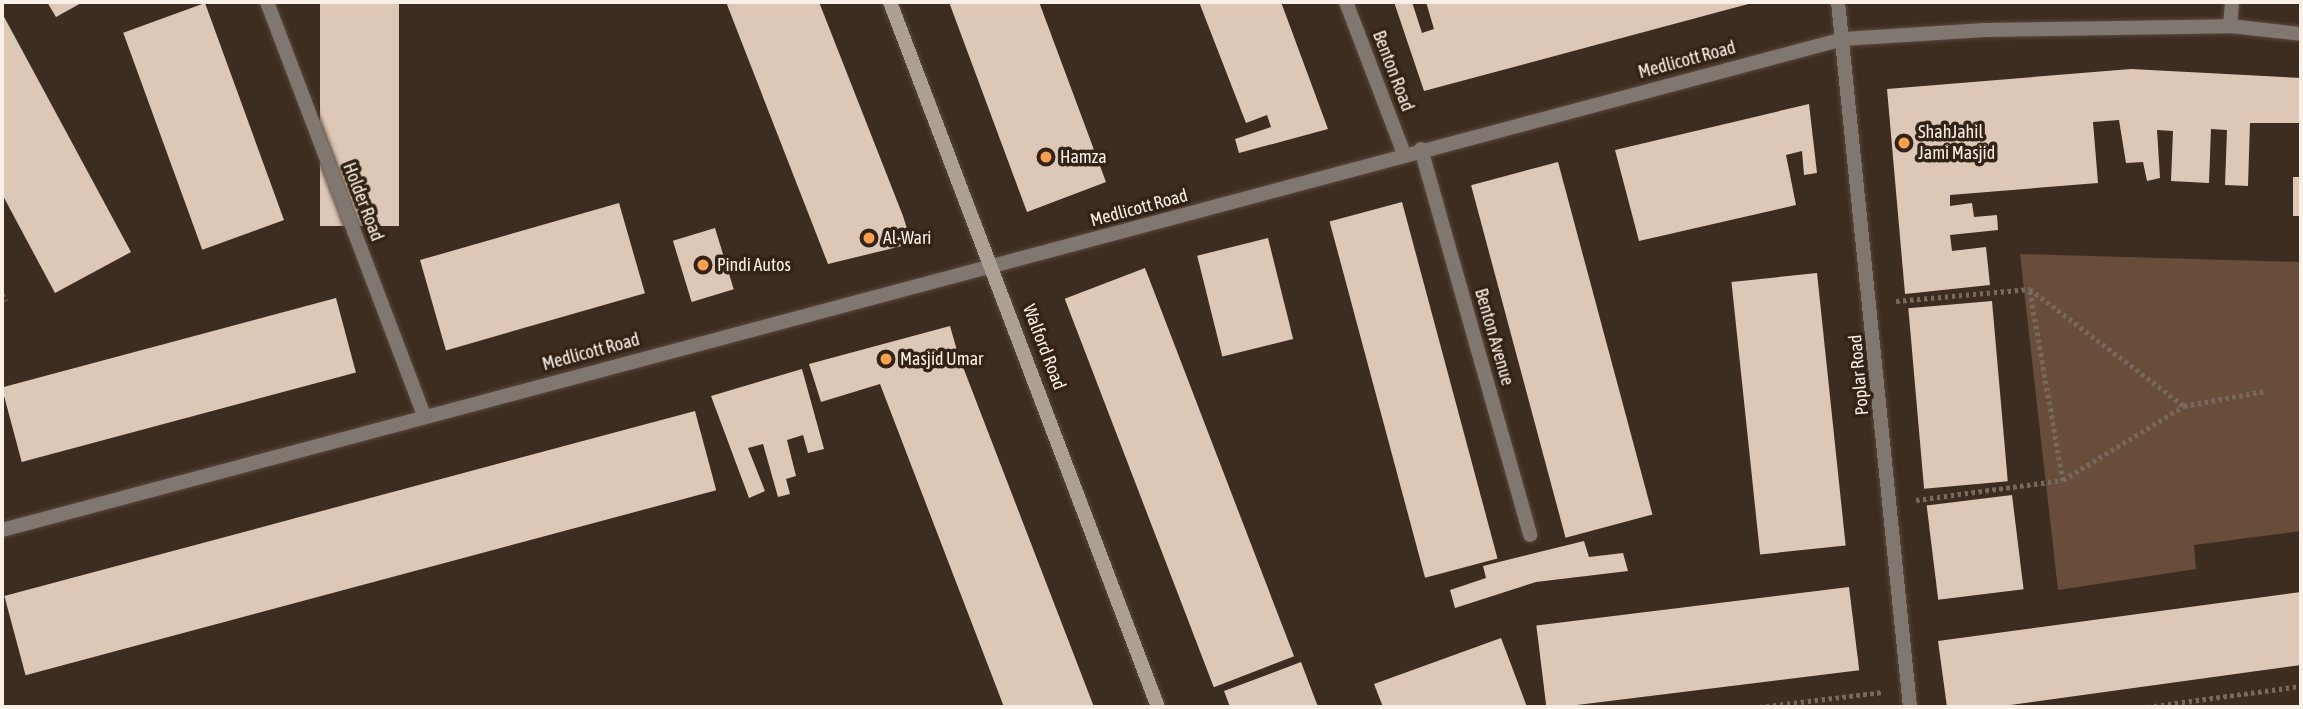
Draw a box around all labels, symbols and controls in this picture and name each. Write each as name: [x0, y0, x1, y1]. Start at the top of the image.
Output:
street label: Benton Road: [1368, 28, 1418, 114]
street label: Medlicott Road: [1636, 37, 1738, 83]
place label: ShahJahil Jami Masjid: [1918, 122, 1995, 164]
marker: ShahJahil Jami Masjid: [1896, 135, 1912, 151]
place label: Hamza: [1060, 146, 1107, 168]
marker: Hamza: [1038, 149, 1054, 165]
street label: Holder Road: [338, 160, 388, 244]
street label: Medlicott Road: [1088, 185, 1190, 231]
place label: Al-Wari: [883, 227, 931, 249]
marker: Al-Wari: [861, 230, 877, 246]
place label: Pindi Autos: [717, 254, 791, 276]
marker: Pindi Autos: [695, 257, 711, 273]
street label: Benton Avenue: [1470, 286, 1518, 388]
street label: Walford Road: [1018, 301, 1070, 393]
street label: Medlicott Road: [540, 329, 642, 375]
street label: Poplar Road: [1845, 334, 1873, 416]
place label: Masjid Umar: [900, 348, 983, 370]
marker: Masjid Umar: [878, 351, 894, 367]

